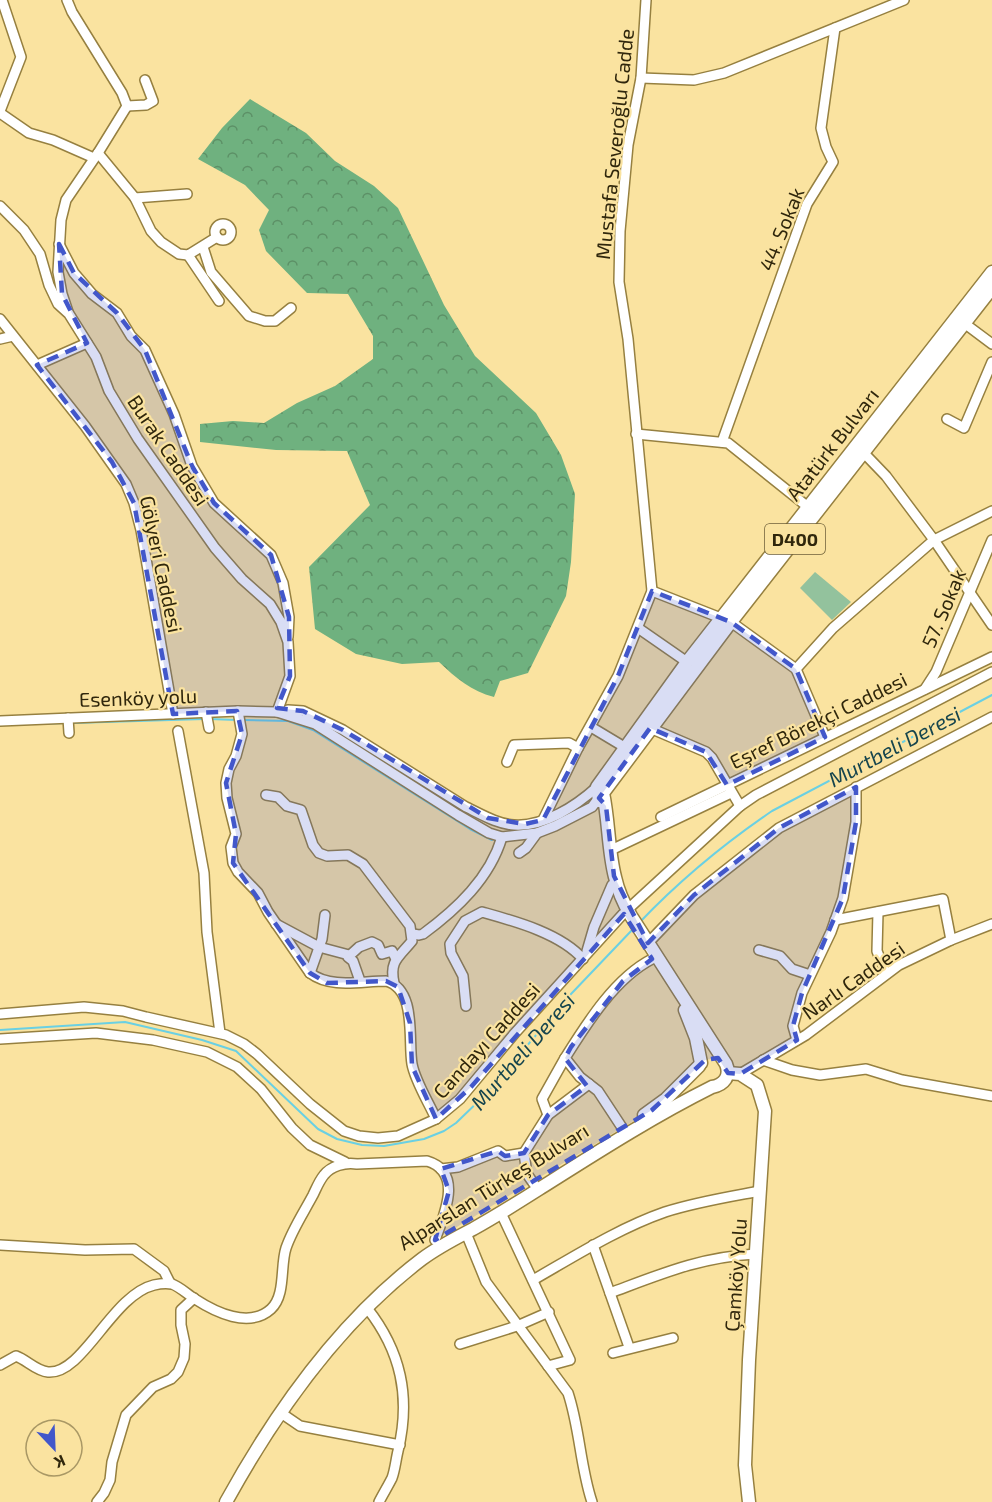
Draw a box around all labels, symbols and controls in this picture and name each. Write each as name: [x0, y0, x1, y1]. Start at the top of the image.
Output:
street label: Mustafa Severoğlu Cadde: [590, 27, 638, 261]
street label: 44. Sokak: [753, 184, 809, 274]
street label: Atatürk Bulvarı: [781, 383, 883, 505]
street label: Burak Caddesi: [123, 390, 215, 510]
street label: Gölyeri Caddesi: [136, 493, 188, 635]
road number: D400: [765, 524, 825, 554]
street label: 57. Sokak: [916, 565, 970, 651]
street label: Eşref Börekçi Caddesi: [726, 667, 911, 774]
street label: Esenköy yolu: [79, 683, 197, 711]
water label: Murtbeli Deresi: [824, 701, 964, 791]
street label: Narlı Caddesi: [797, 936, 909, 1024]
street label: Candayı Caddesi: [428, 977, 544, 1103]
water label: Murtbeli Deresi: [465, 988, 579, 1114]
street label: Alparslan Türkeş Bulvarı: [393, 1118, 593, 1255]
street label: Çamköy Yolu: [719, 1217, 752, 1333]
north arrow: [24, 1418, 84, 1478]
text: K: [51, 1452, 68, 1473]

